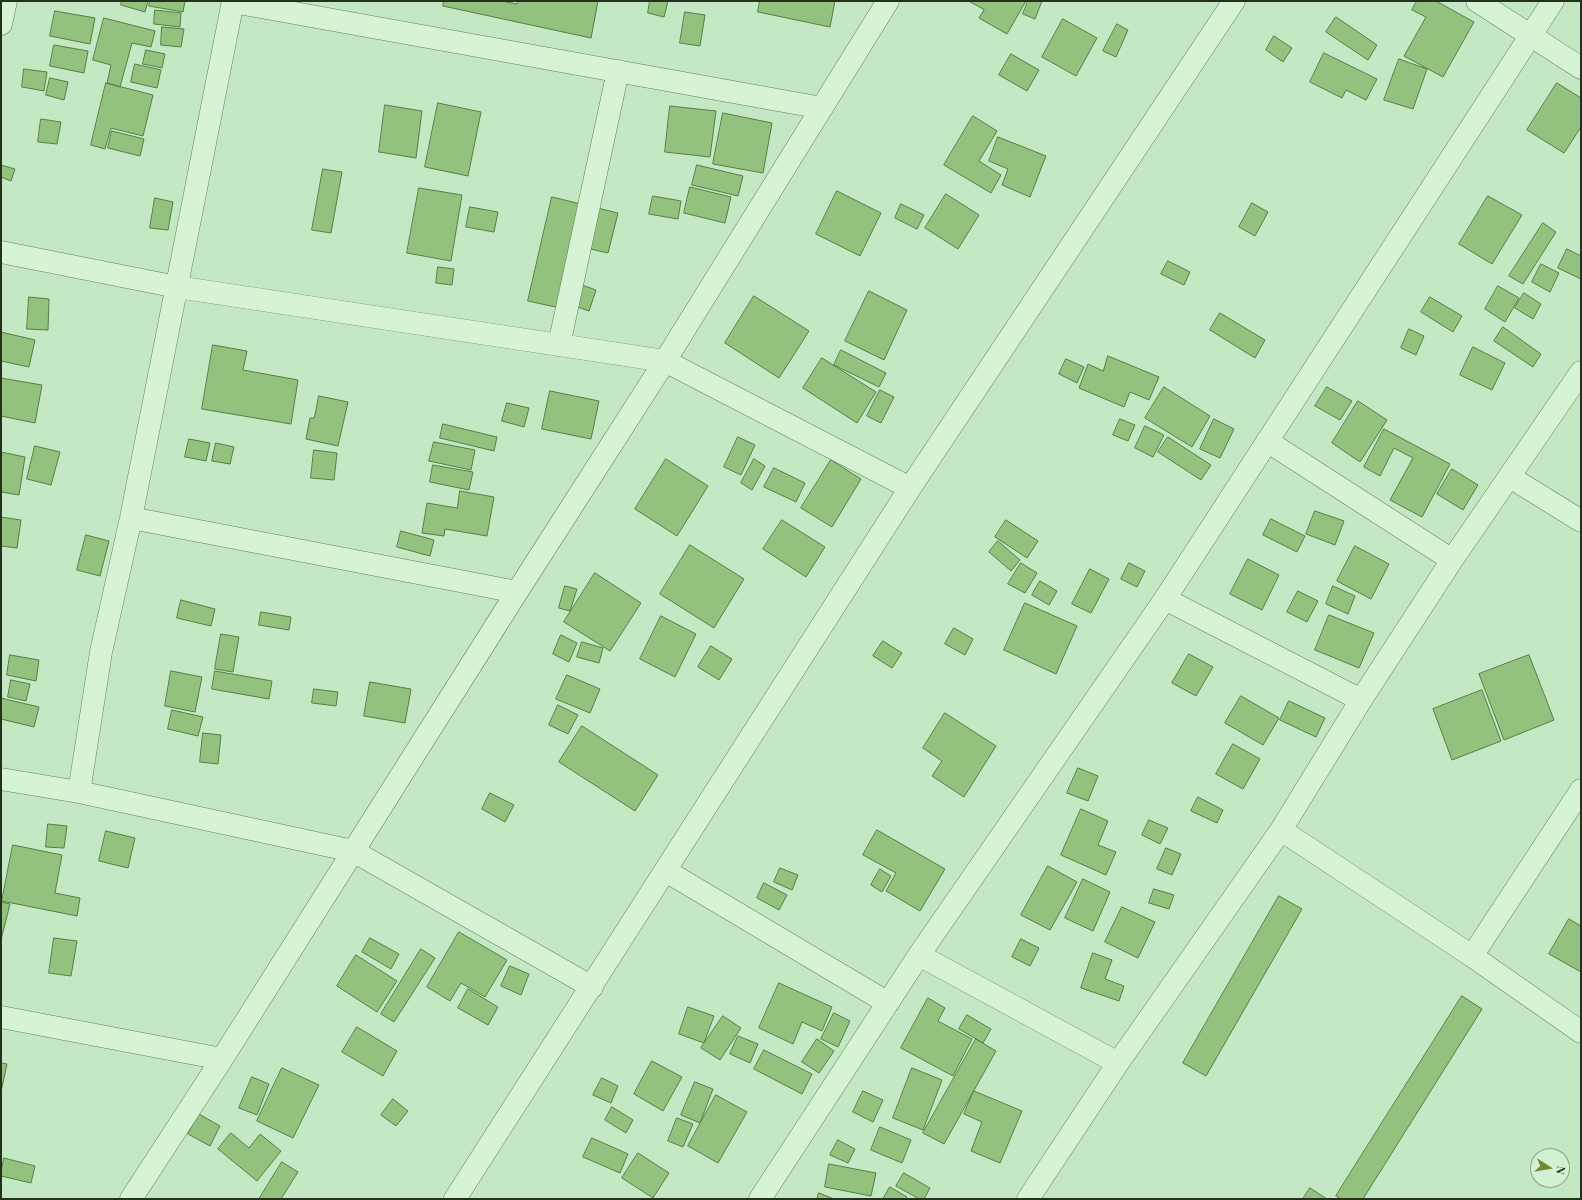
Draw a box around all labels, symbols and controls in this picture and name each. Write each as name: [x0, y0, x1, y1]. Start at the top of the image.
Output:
north arrow: [1530, 1148, 1570, 1188]
text: N: [1553, 1165, 1569, 1176]

